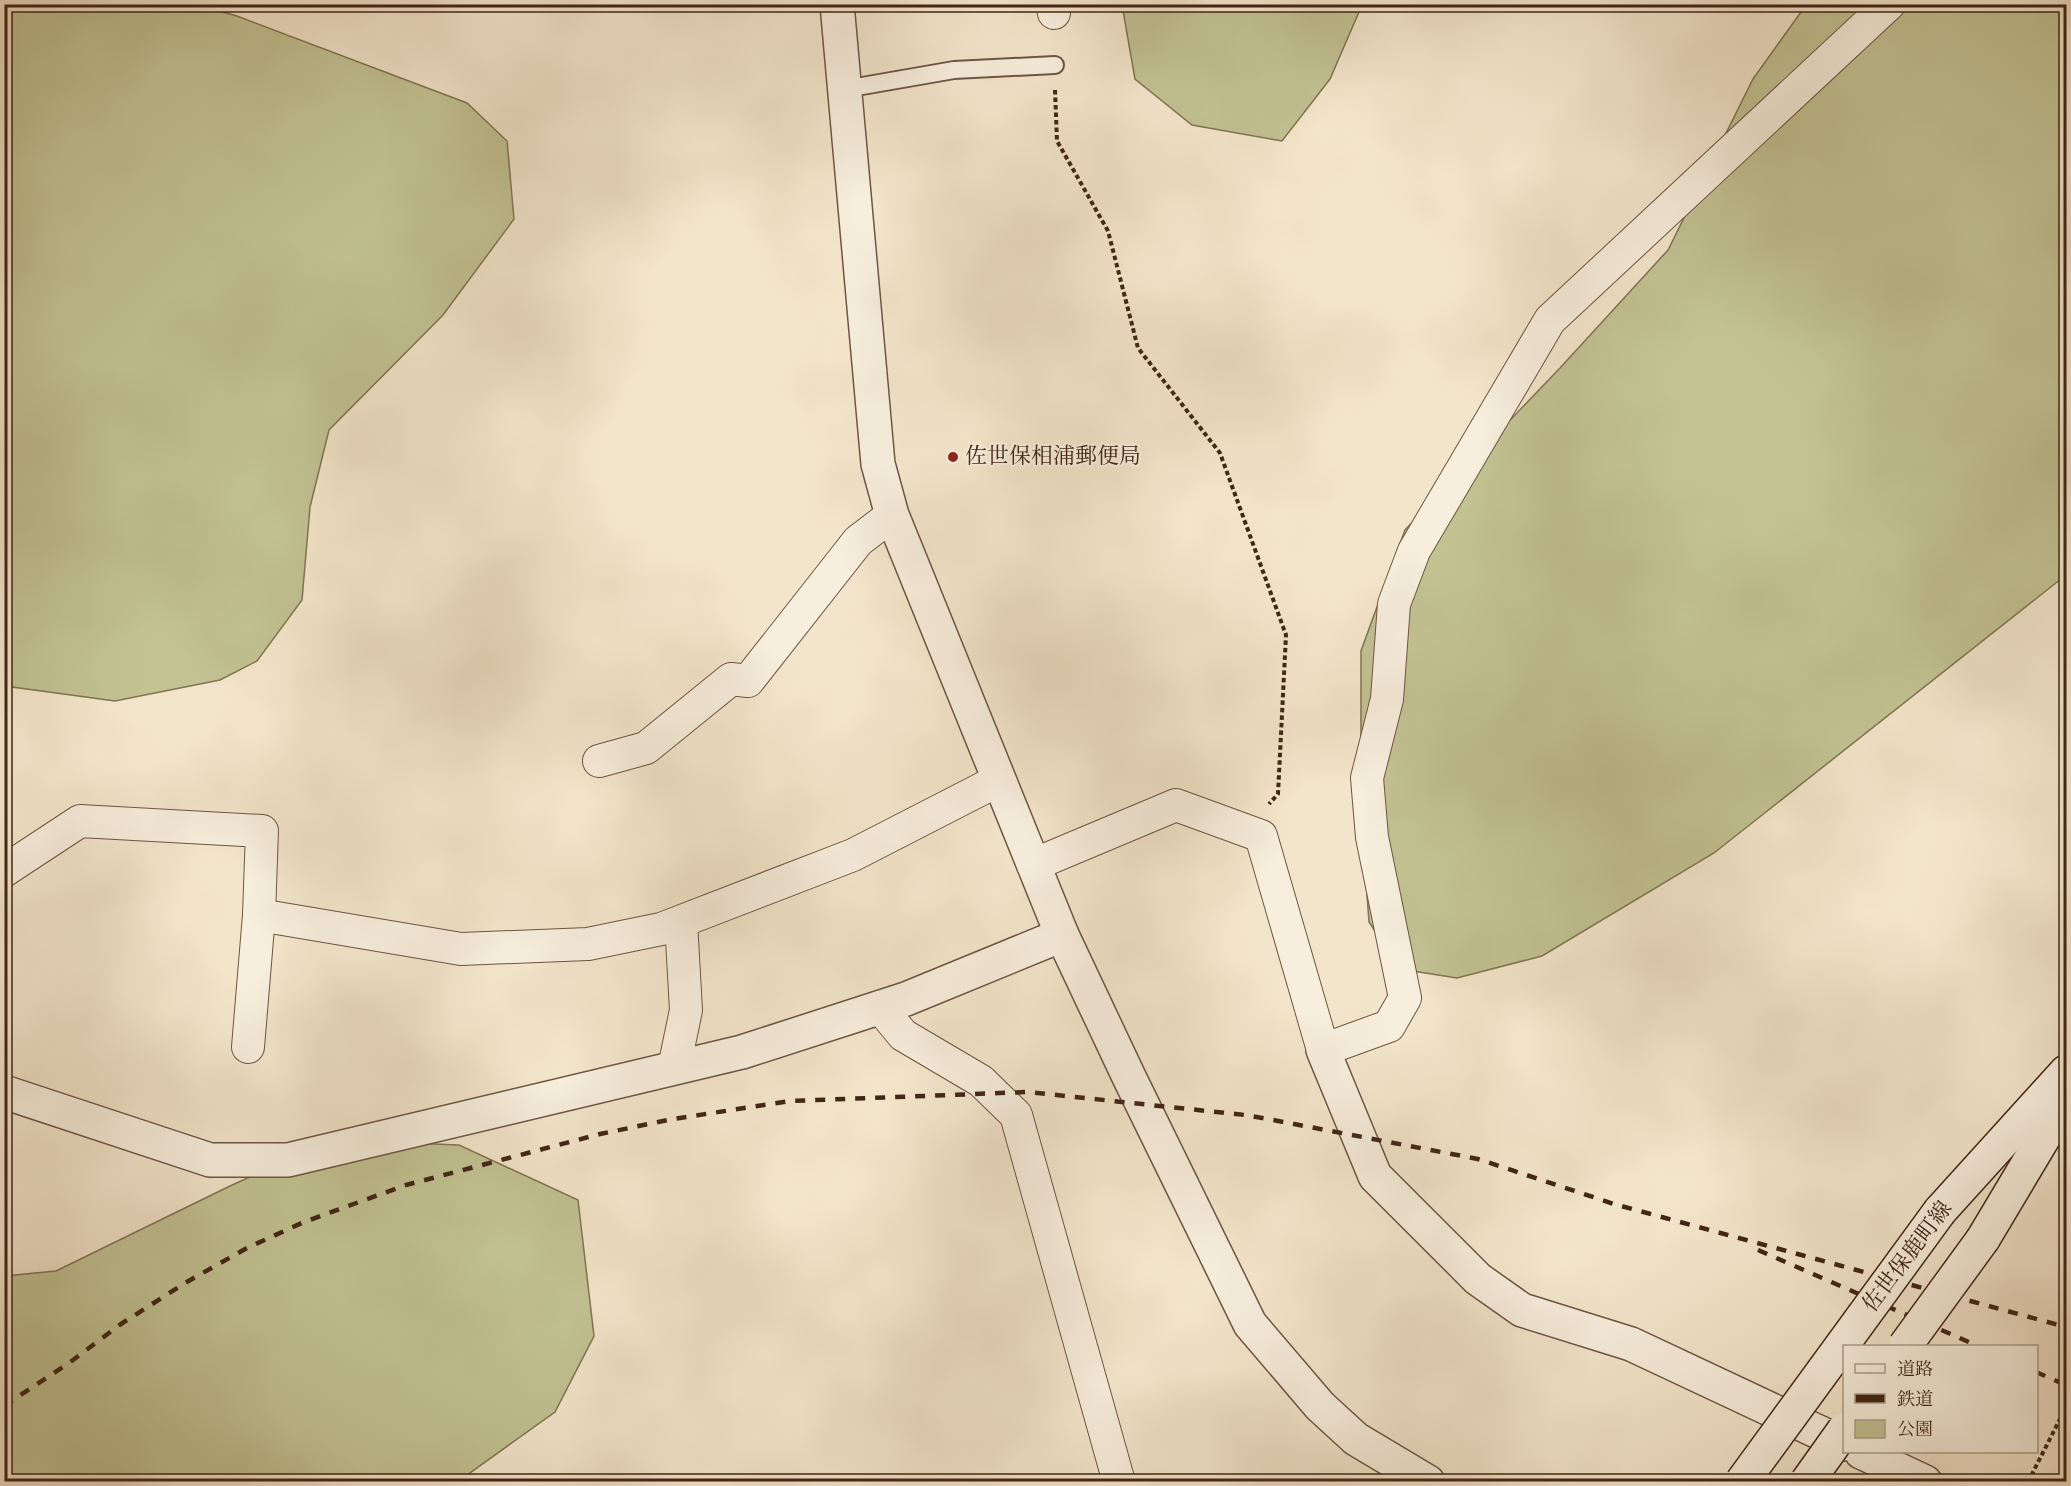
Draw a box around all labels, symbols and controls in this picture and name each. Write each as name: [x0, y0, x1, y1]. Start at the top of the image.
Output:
place label: 佐世保相浦郵便局: [965, 444, 1141, 468]
marker: 佐世保相浦郵便局: [946, 450, 960, 464]
street label: 佐世保鹿町線: [1858, 1196, 1957, 1316]
legend: [1843, 1345, 2038, 1453]
text: 道路: [1897, 1359, 1933, 1379]
text: 鉄道: [1897, 1389, 1933, 1409]
text: 公園: [1897, 1420, 1933, 1439]

